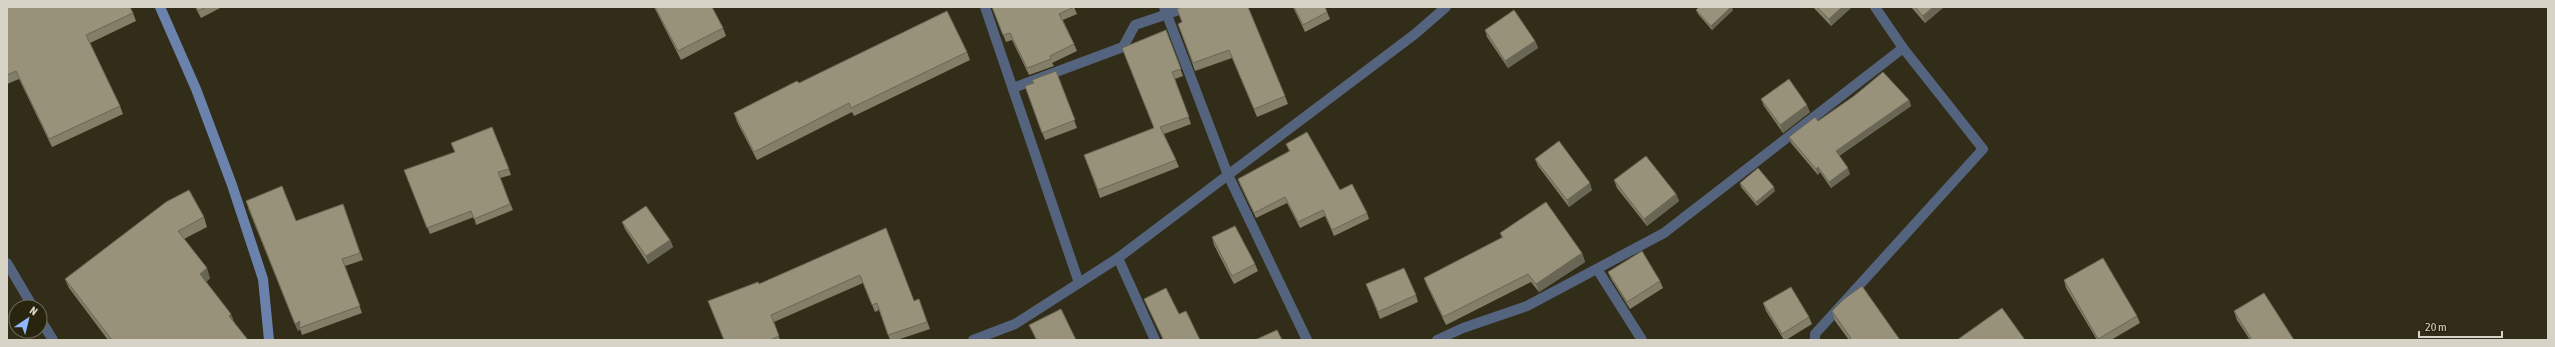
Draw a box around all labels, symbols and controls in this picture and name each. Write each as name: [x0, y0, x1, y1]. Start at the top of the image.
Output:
north arrow: [8, 299, 48, 339]
text: N: [28, 304, 40, 318]
scale bar: [2419, 313, 2502, 339]
text: 20 m: [2425, 320, 2447, 334]

